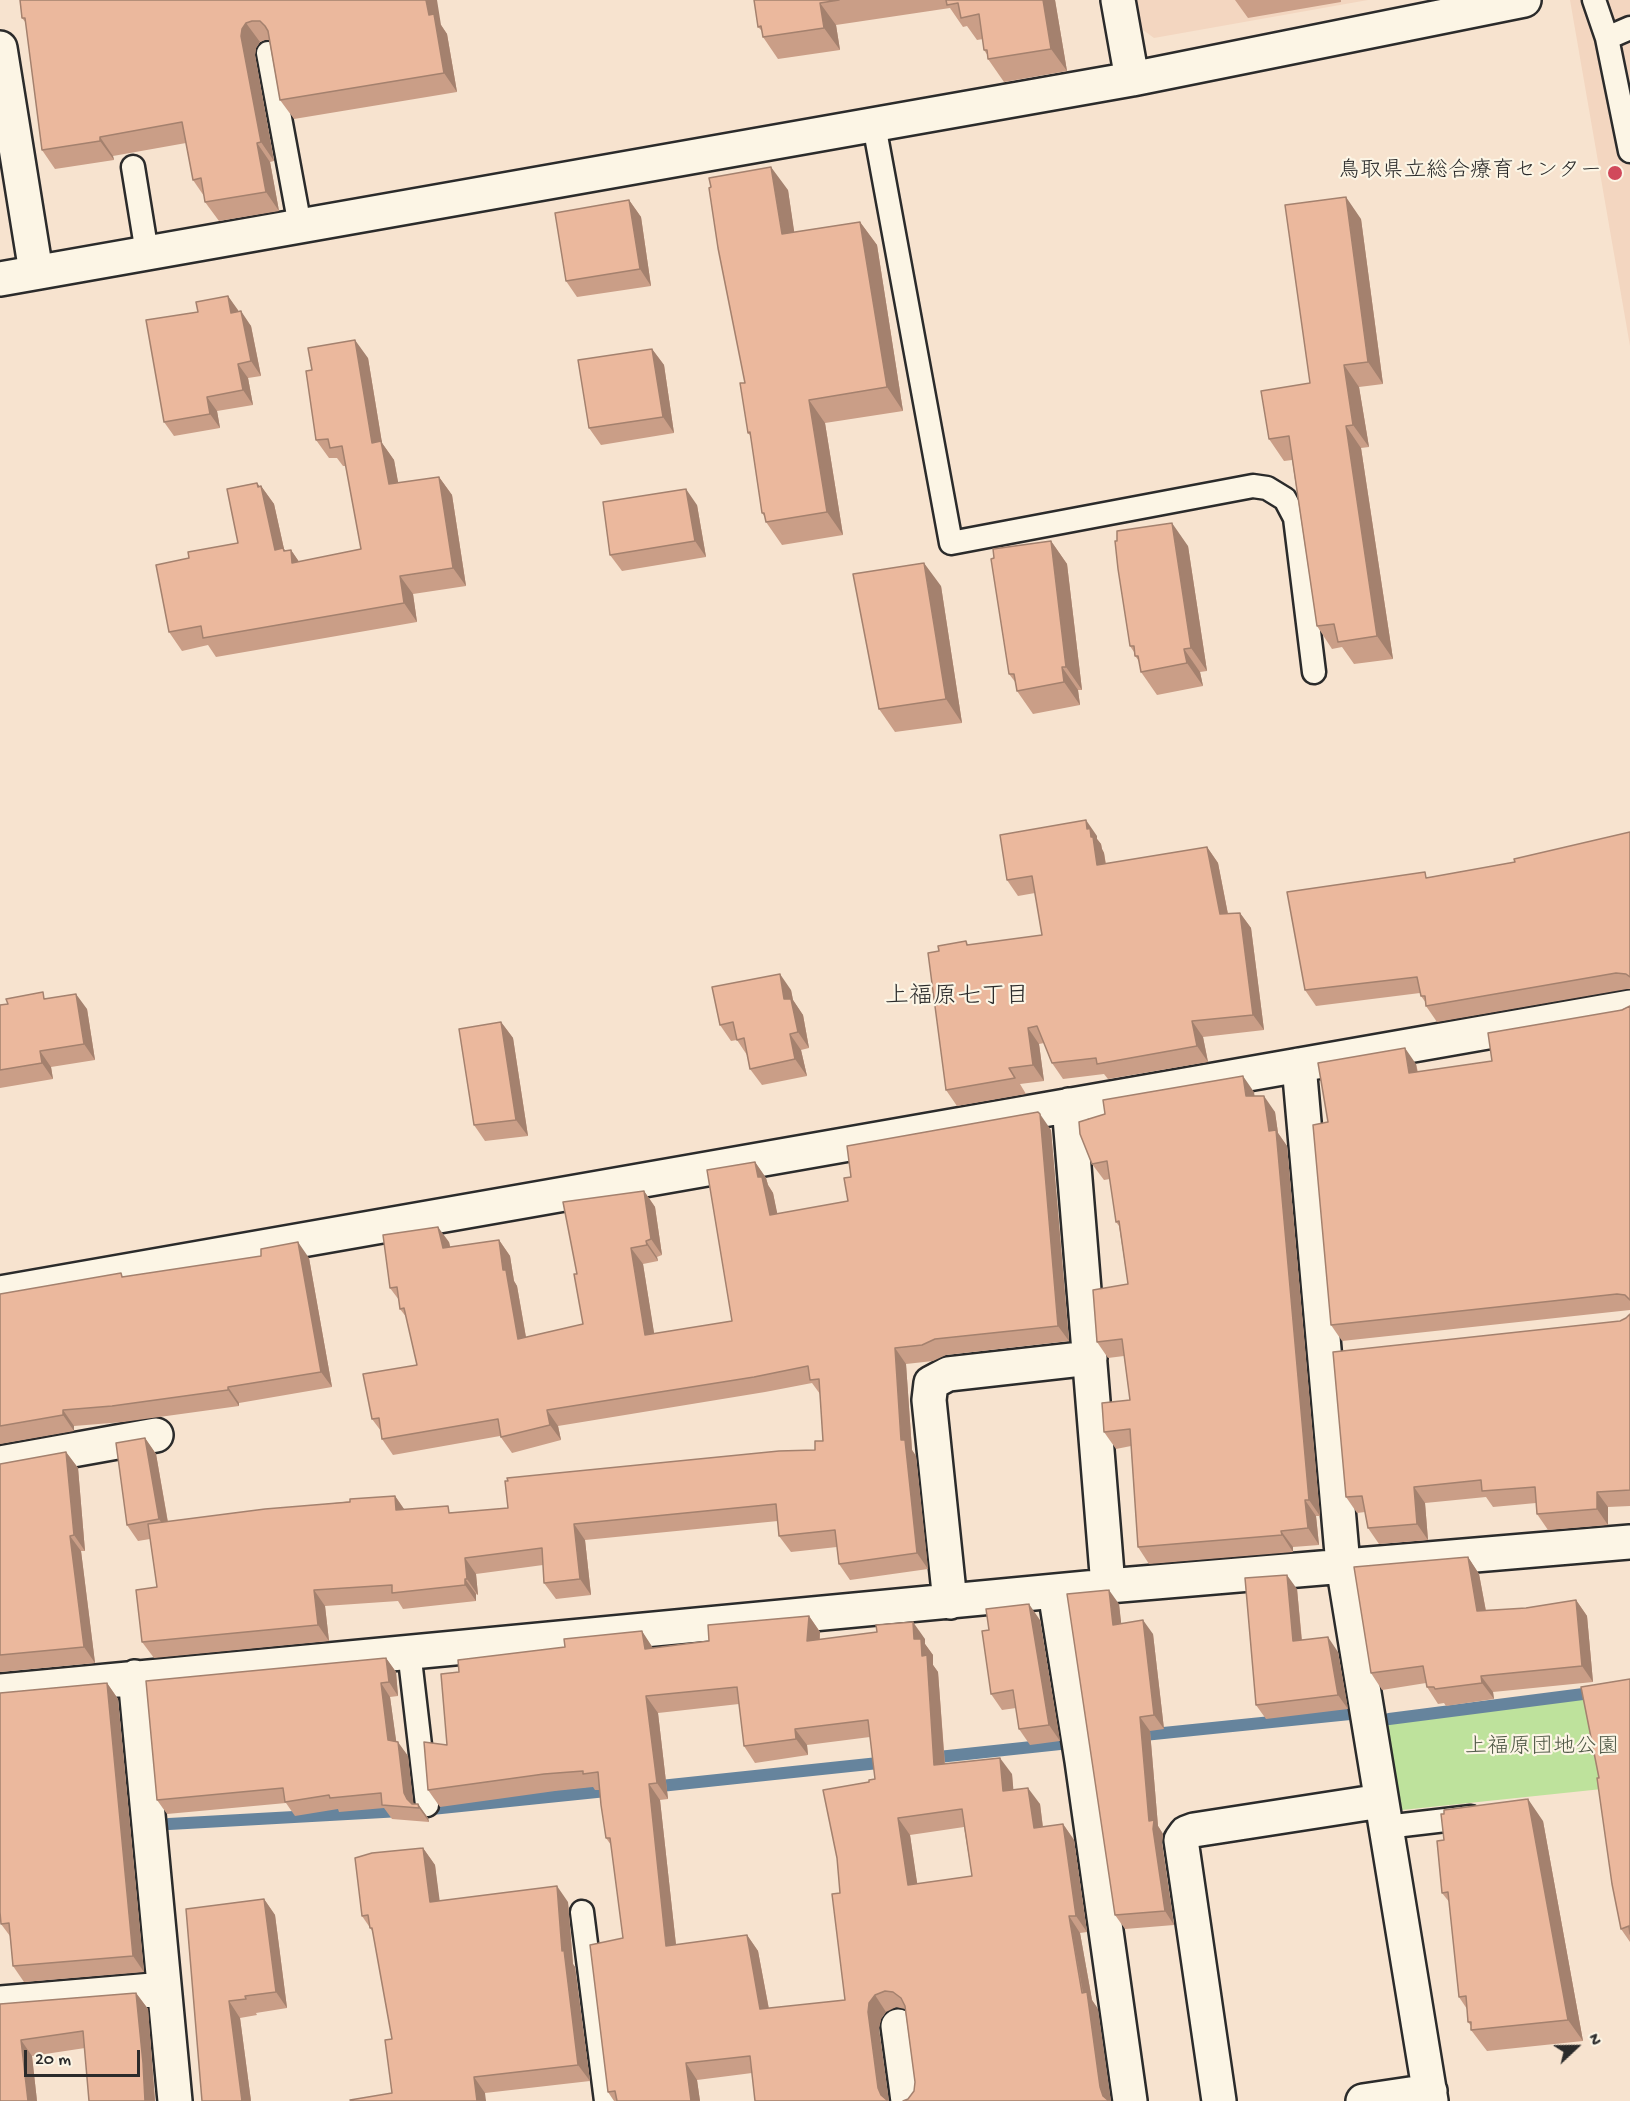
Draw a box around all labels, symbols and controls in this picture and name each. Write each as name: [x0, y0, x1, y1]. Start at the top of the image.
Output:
place label: 鳥取県立総合療育センター: [1338, 160, 1602, 186]
marker: 鳥取県立総合療育センター: [1606, 164, 1624, 182]
district label: 上福原七丁目: [885, 984, 1029, 1012]
park label: 上福原団地公園: [1465, 1736, 1619, 1762]
north arrow: [1546, 2017, 1606, 2077]
text: N: [1582, 2032, 1604, 2048]
scale bar: [27, 2038, 142, 2076]
text: 20 m: [35, 2050, 71, 2071]

